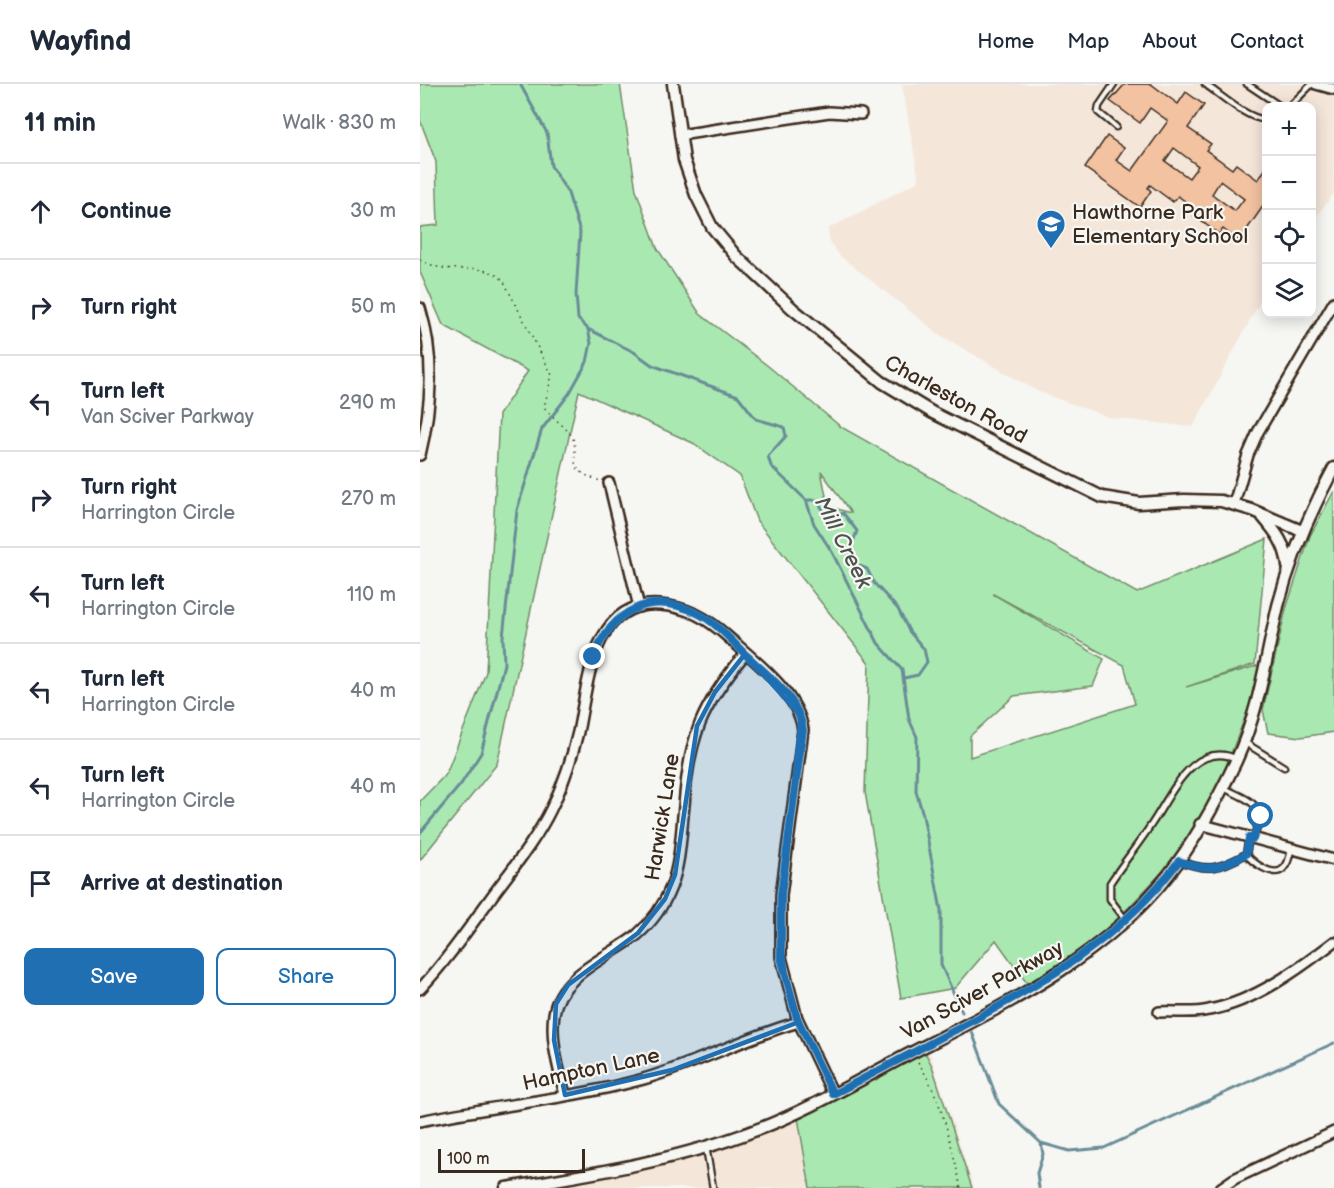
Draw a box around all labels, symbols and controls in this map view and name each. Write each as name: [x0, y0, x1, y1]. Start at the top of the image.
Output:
text: Wayfind: [30, 25, 131, 58]
text: Home: [977, 29, 1034, 54]
text: Map: [1067, 29, 1109, 54]
text: About: [1142, 29, 1197, 54]
text: Contact: [1230, 29, 1304, 54]
map controls: [1262, 102, 1316, 318]
button: +: [1262, 102, 1316, 156]
text: 11 min: [24, 108, 96, 139]
text: Walk · 830 m: [283, 111, 396, 135]
button: −: [1262, 156, 1316, 210]
icon: ahead: [24, 195, 57, 228]
text: Continue: [81, 198, 171, 225]
text: 30 m: [350, 199, 396, 223]
place label: Hawthorne Park Elementary School: [1072, 200, 1248, 249]
school or university icon: Hawthorne Park Elementary School: [1035, 208, 1067, 250]
button: locate: [1262, 210, 1316, 264]
button: layers: [1262, 264, 1316, 318]
icon: right: [24, 291, 57, 324]
text: Turn right: [81, 294, 177, 321]
text: 50 m: [351, 295, 396, 319]
street label: Charleston Road: [880, 350, 1032, 449]
text: Turn left: [81, 378, 165, 405]
icon: left: [24, 387, 57, 420]
text: 290 m: [339, 391, 396, 415]
text: Van Sciver Parkway: [81, 405, 254, 429]
text: Turn right: [81, 474, 177, 501]
icon: right: [24, 483, 57, 516]
text: 270 m: [341, 487, 396, 511]
water label: Mill Creek: [808, 492, 878, 594]
text: Harrington Circle: [81, 501, 235, 525]
text: Turn left: [81, 570, 165, 597]
icon: left: [24, 579, 57, 612]
text: 110 m: [347, 583, 396, 607]
text: Harrington Circle: [81, 597, 235, 621]
route end: [579, 643, 605, 669]
text: Turn left: [81, 666, 165, 693]
icon: left: [24, 675, 57, 708]
text: 40 m: [350, 679, 396, 703]
text: Harrington Circle: [81, 693, 235, 717]
street label: Harwick Lane: [640, 752, 685, 883]
text: Turn left: [81, 762, 165, 789]
icon: left: [24, 771, 57, 804]
text: 40 m: [350, 775, 396, 799]
text: Harrington Circle: [81, 789, 235, 813]
route start: [1247, 802, 1273, 828]
icon: arrive: [24, 867, 57, 900]
text: Arrive at destination: [81, 870, 283, 897]
street label: Van Sciver Parkway: [897, 935, 1068, 1045]
button: Save: [24, 948, 204, 1005]
button: Share: [216, 948, 396, 1005]
street label: Hampton Lane: [520, 1043, 662, 1096]
scale bar: [438, 1146, 585, 1174]
text: 100 m: [447, 1150, 490, 1169]

